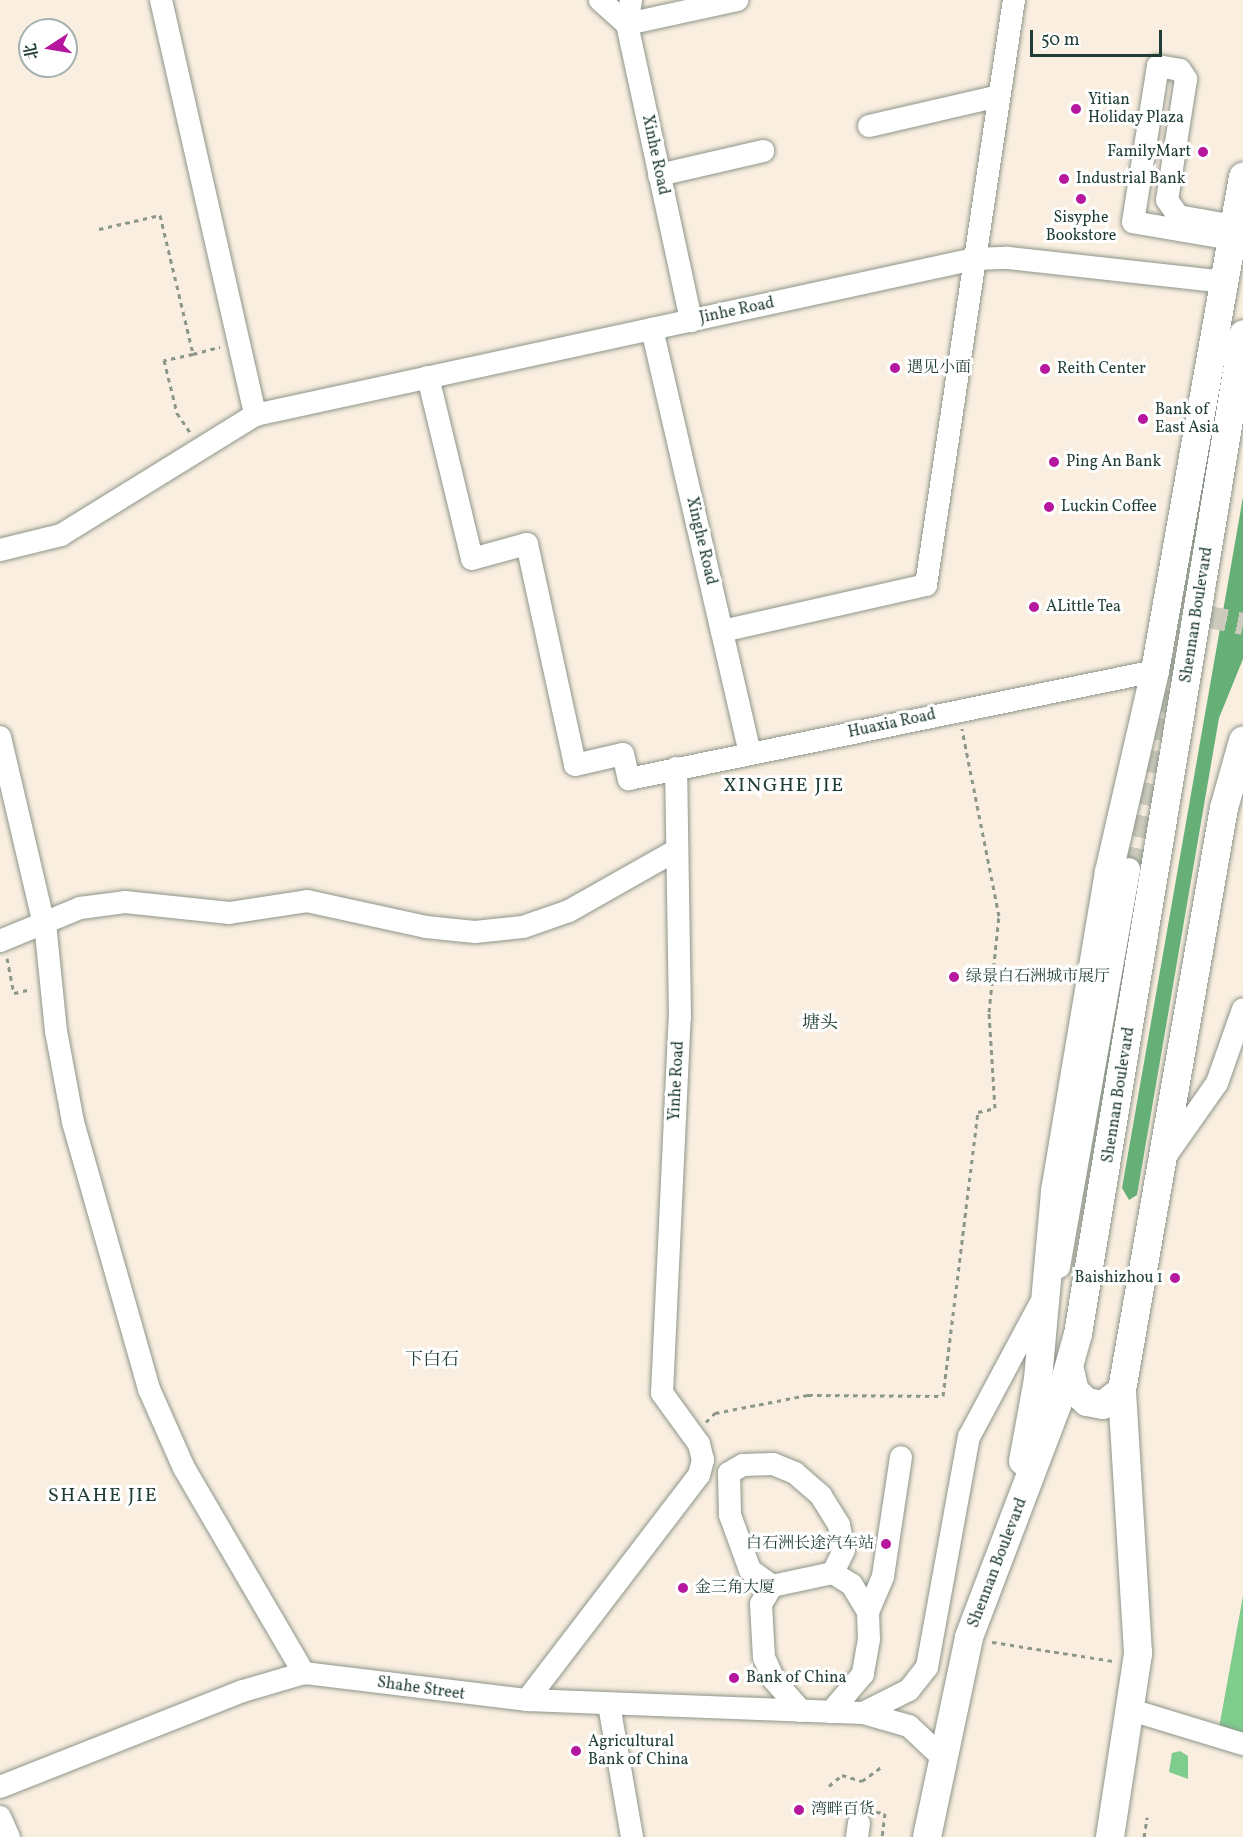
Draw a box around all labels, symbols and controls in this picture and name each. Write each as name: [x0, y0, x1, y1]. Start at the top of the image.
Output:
north arrow: [18, 18, 78, 78]
scale bar: [1033, 18, 1165, 56]
text: 50 m: [1041, 28, 1080, 53]
text: 北: [20, 41, 45, 61]
place label: Yitian Holiday Plaza: [1088, 90, 1184, 128]
marker: Yitian Holiday Plaza: [1069, 102, 1083, 116]
street label: Xinhe Road: [637, 113, 673, 197]
place label: FamilyMart: [1107, 142, 1191, 162]
marker: FamilyMart: [1196, 145, 1210, 159]
place label: Industrial Bank: [1076, 169, 1185, 189]
marker: Industrial Bank: [1057, 172, 1071, 186]
marker: Sisyphe Bookstore: [1074, 192, 1088, 206]
place label: Sisyphe Bookstore: [1046, 208, 1116, 246]
street label: Jinhe Road: [698, 294, 776, 328]
place label: 遇见小面: [907, 358, 971, 378]
place label: Reith Center: [1057, 359, 1146, 379]
marker: 遇见小面: [888, 361, 902, 375]
marker: Reith Center: [1038, 362, 1052, 376]
place label: Bank of East Asia: [1155, 400, 1219, 438]
marker: Bank of East Asia: [1136, 412, 1150, 426]
place label: Ping An Bank: [1066, 452, 1161, 472]
marker: Ping An Bank: [1047, 455, 1061, 469]
street label: Xinghe Road: [682, 495, 720, 587]
place label: Luckin Coffee: [1061, 497, 1157, 517]
marker: Luckin Coffee: [1042, 500, 1056, 514]
street label: Shennan Boulevard: [1177, 546, 1217, 684]
place label: ALittle Tea: [1046, 597, 1121, 617]
marker: ALittle Tea: [1027, 600, 1041, 614]
street label: Huaxia Road: [846, 705, 938, 743]
district label: XINGHE JIE: [723, 774, 845, 798]
place label: 绿景白石洲城市展厅: [966, 967, 1110, 987]
marker: 绿景白石洲城市展厅: [947, 970, 961, 984]
district label: 塘头: [802, 1013, 838, 1035]
street label: Shennan Boulevard: [1099, 1026, 1139, 1164]
street label: Yinhe Road: [665, 1041, 689, 1121]
place label: Baishizhou 1: [1075, 1268, 1163, 1288]
marker: Baishizhou 1: [1168, 1271, 1182, 1285]
district label: 下白石: [405, 1350, 459, 1372]
district label: SHAHE JIE: [48, 1484, 158, 1508]
street label: Shennan Boulevard: [964, 1495, 1032, 1631]
place label: 白石洲长途汽车站: [746, 1534, 874, 1554]
marker: 白石洲长途汽车站: [879, 1537, 893, 1551]
place label: 金三角大厦: [695, 1578, 775, 1598]
marker: 金三角大厦: [676, 1581, 690, 1595]
place label: Bank of China: [746, 1668, 845, 1688]
marker: Bank of China: [727, 1671, 741, 1685]
street label: Shahe Street: [376, 1673, 466, 1705]
place label: Agricultural Bank of China: [588, 1732, 687, 1770]
marker: Agricultural Bank of China: [569, 1744, 583, 1758]
place label: 湾畔百货: [811, 1800, 875, 1820]
marker: 湾畔百货: [792, 1803, 806, 1817]

